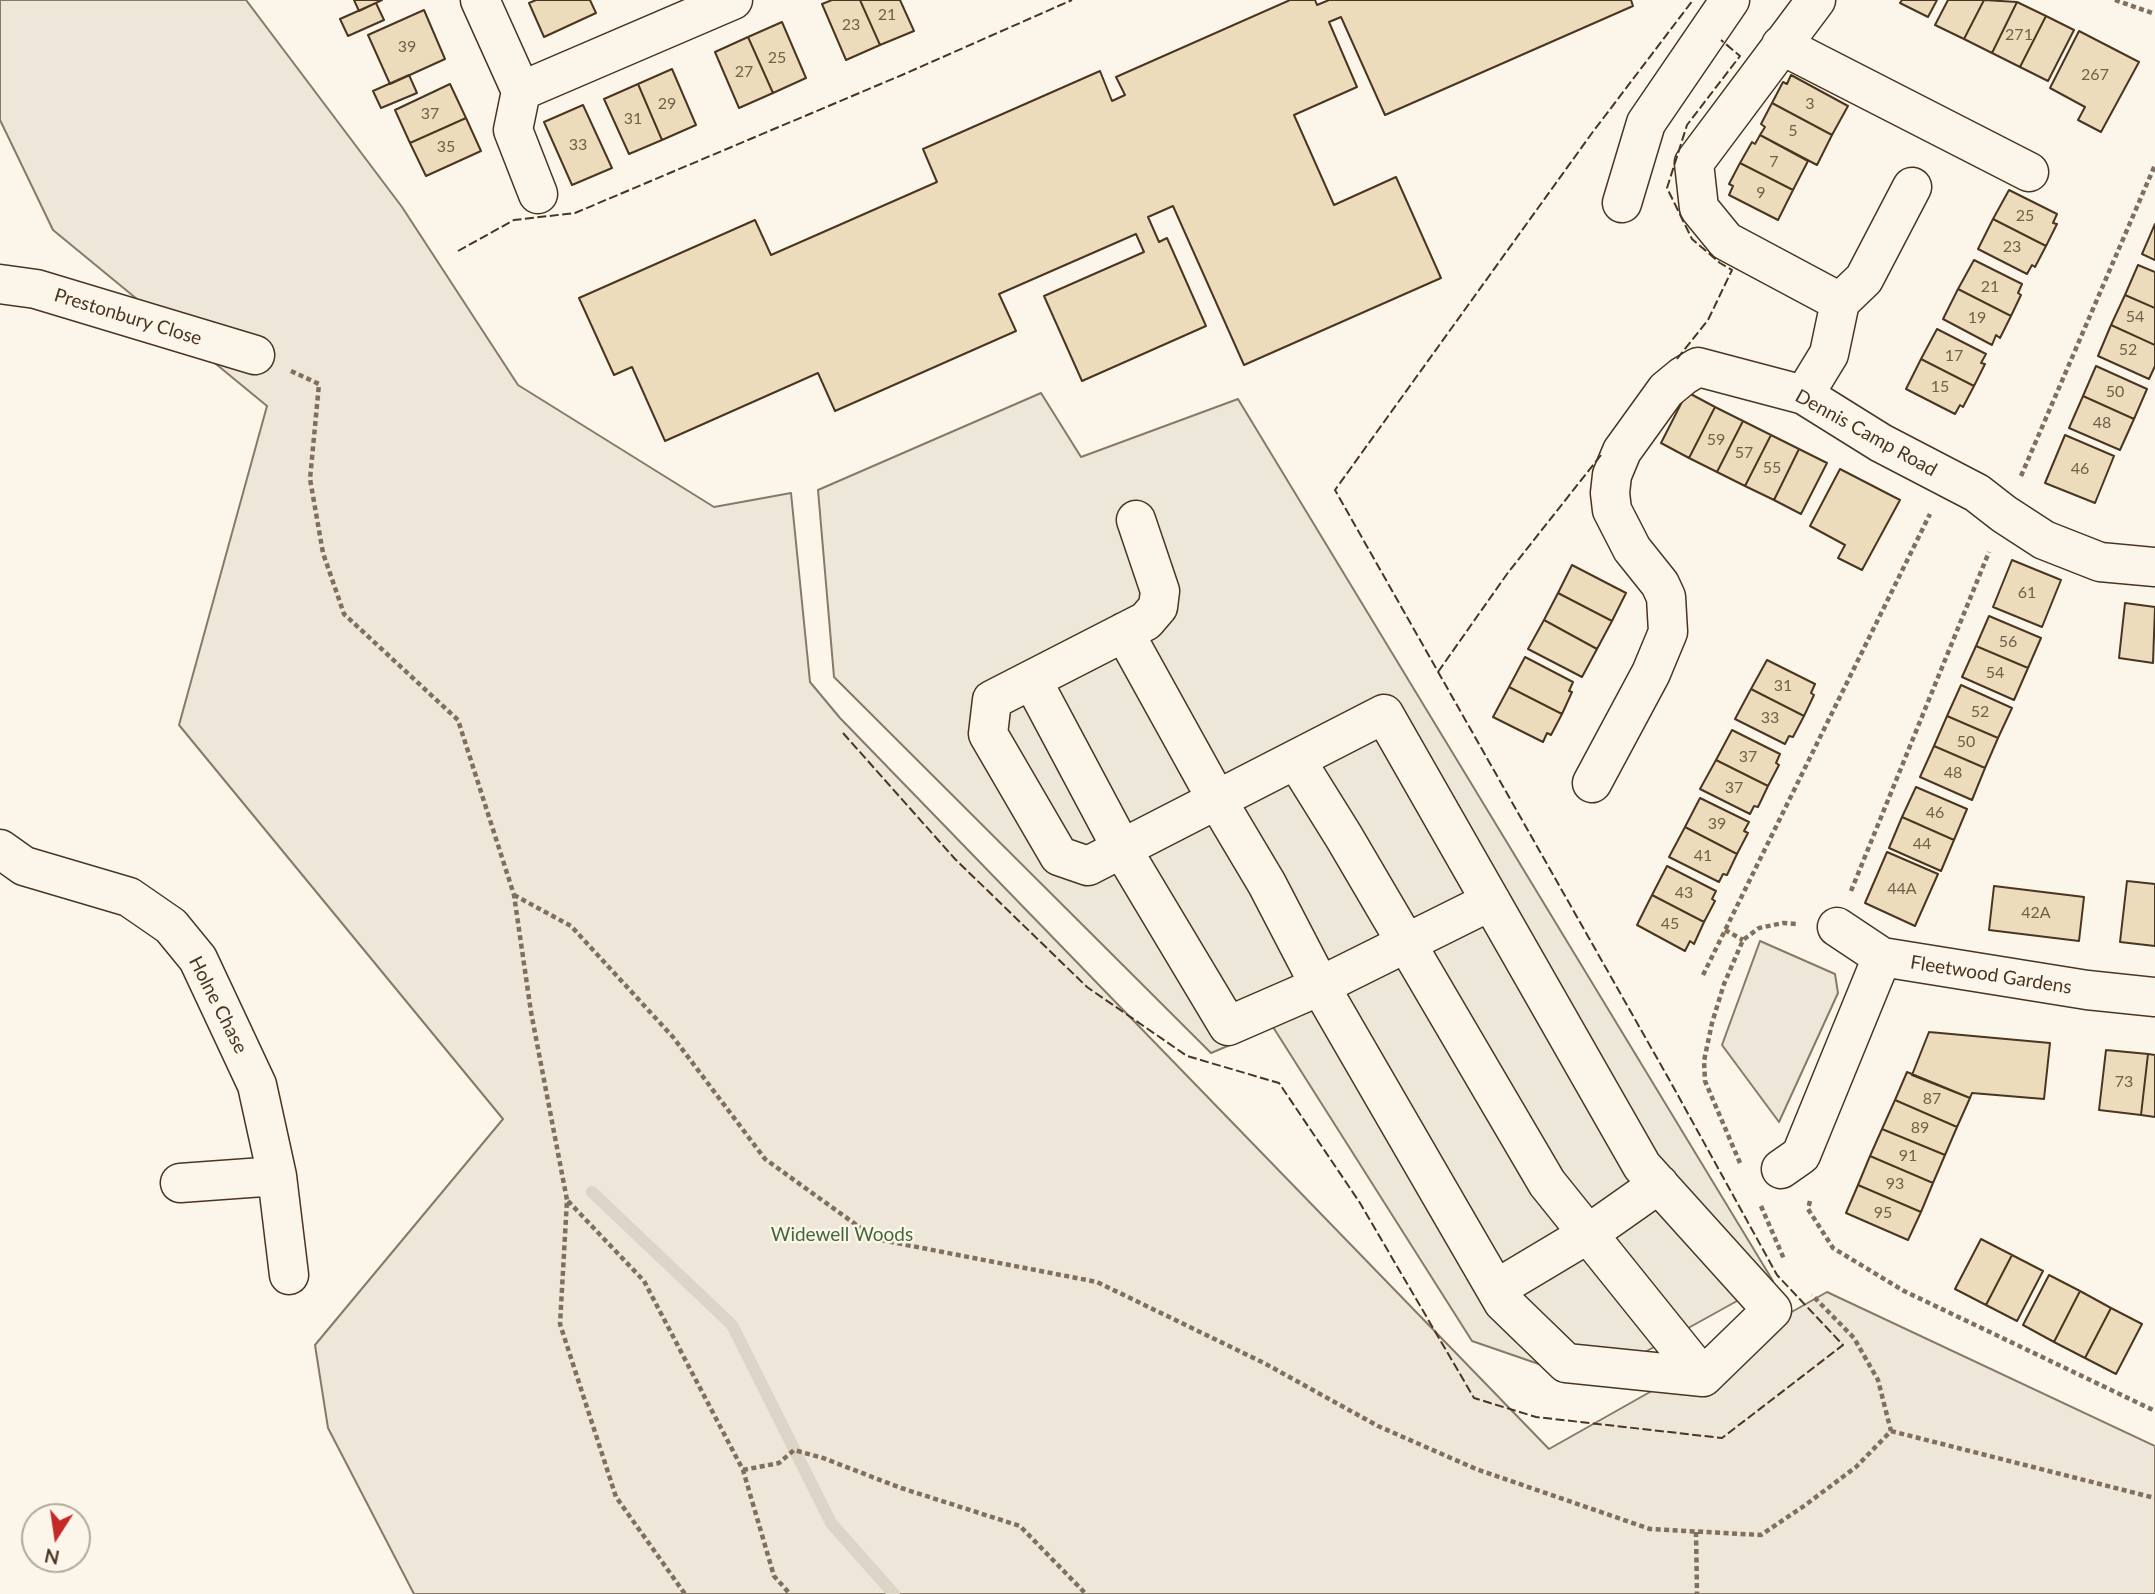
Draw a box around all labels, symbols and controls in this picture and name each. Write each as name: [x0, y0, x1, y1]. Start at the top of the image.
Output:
house number: 21: [878, 5, 896, 25]
house number: 23: [842, 15, 860, 35]
house number: 271: [2005, 25, 2033, 45]
house number: 39: [398, 37, 416, 57]
house number: 25: [768, 48, 786, 68]
house number: 27: [735, 62, 753, 82]
house number: 267: [2081, 65, 2109, 85]
house number: 29: [658, 94, 676, 114]
house number: 3: [1805, 94, 1815, 114]
house number: 37: [421, 104, 439, 124]
house number: 31: [624, 109, 642, 129]
house number: 5: [1788, 121, 1798, 141]
house number: 33: [569, 135, 587, 155]
house number: 35: [437, 137, 455, 157]
house number: 7: [1769, 152, 1779, 172]
house number: 9: [1756, 183, 1766, 203]
house number: 25: [2016, 206, 2034, 226]
house number: 23: [2003, 237, 2021, 257]
house number: 21: [1981, 277, 1999, 297]
street label: Prestonbury Close: [51, 284, 205, 350]
house number: 54: [2126, 307, 2144, 327]
house number: 19: [1968, 308, 1986, 328]
house number: 52: [2119, 340, 2137, 360]
house number: 17: [1945, 346, 1963, 366]
house number: 15: [1931, 377, 1949, 397]
house number: 50: [2106, 382, 2124, 402]
street label: Dennis Camp Road: [1791, 385, 1941, 481]
house number: 48: [2093, 413, 2111, 433]
house number: 59: [1707, 430, 1725, 450]
house number: 57: [1735, 443, 1753, 463]
house number: 55: [1763, 458, 1781, 478]
house number: 46: [2071, 459, 2089, 479]
house number: 61: [2018, 583, 2036, 603]
house number: 56: [1999, 632, 2017, 652]
house number: 54: [1986, 663, 2004, 683]
house number: 31: [1774, 676, 1792, 696]
house number: 52: [1971, 702, 1989, 722]
house number: 33: [1761, 708, 1779, 728]
house number: 50: [1957, 732, 1975, 752]
house number: 37: [1739, 747, 1757, 767]
house number: 48: [1944, 763, 1962, 783]
house number: 37: [1725, 778, 1743, 798]
house number: 46: [1926, 803, 1944, 823]
house number: 39: [1708, 814, 1726, 834]
house number: 44: [1913, 834, 1931, 854]
house number: 41: [1694, 846, 1712, 866]
house number: 44A: [1887, 879, 1917, 899]
house number: 43: [1675, 883, 1693, 903]
house number: 42A: [2021, 903, 2051, 923]
house number: 45: [1661, 914, 1679, 934]
street label: Fleetwood Gardens: [1909, 951, 2073, 999]
street label: Holne Chase: [184, 953, 252, 1057]
house number: 73: [2115, 1072, 2133, 1092]
house number: 87: [1923, 1089, 1941, 1109]
house number: 89: [1911, 1118, 1929, 1138]
house number: 91: [1899, 1146, 1917, 1166]
house number: 93: [1886, 1174, 1904, 1194]
house number: 95: [1874, 1203, 1892, 1223]
park label: Widewell Woods: [771, 1224, 913, 1246]
north arrow: [21, 1503, 91, 1573]
text: N: [42, 1544, 62, 1570]

